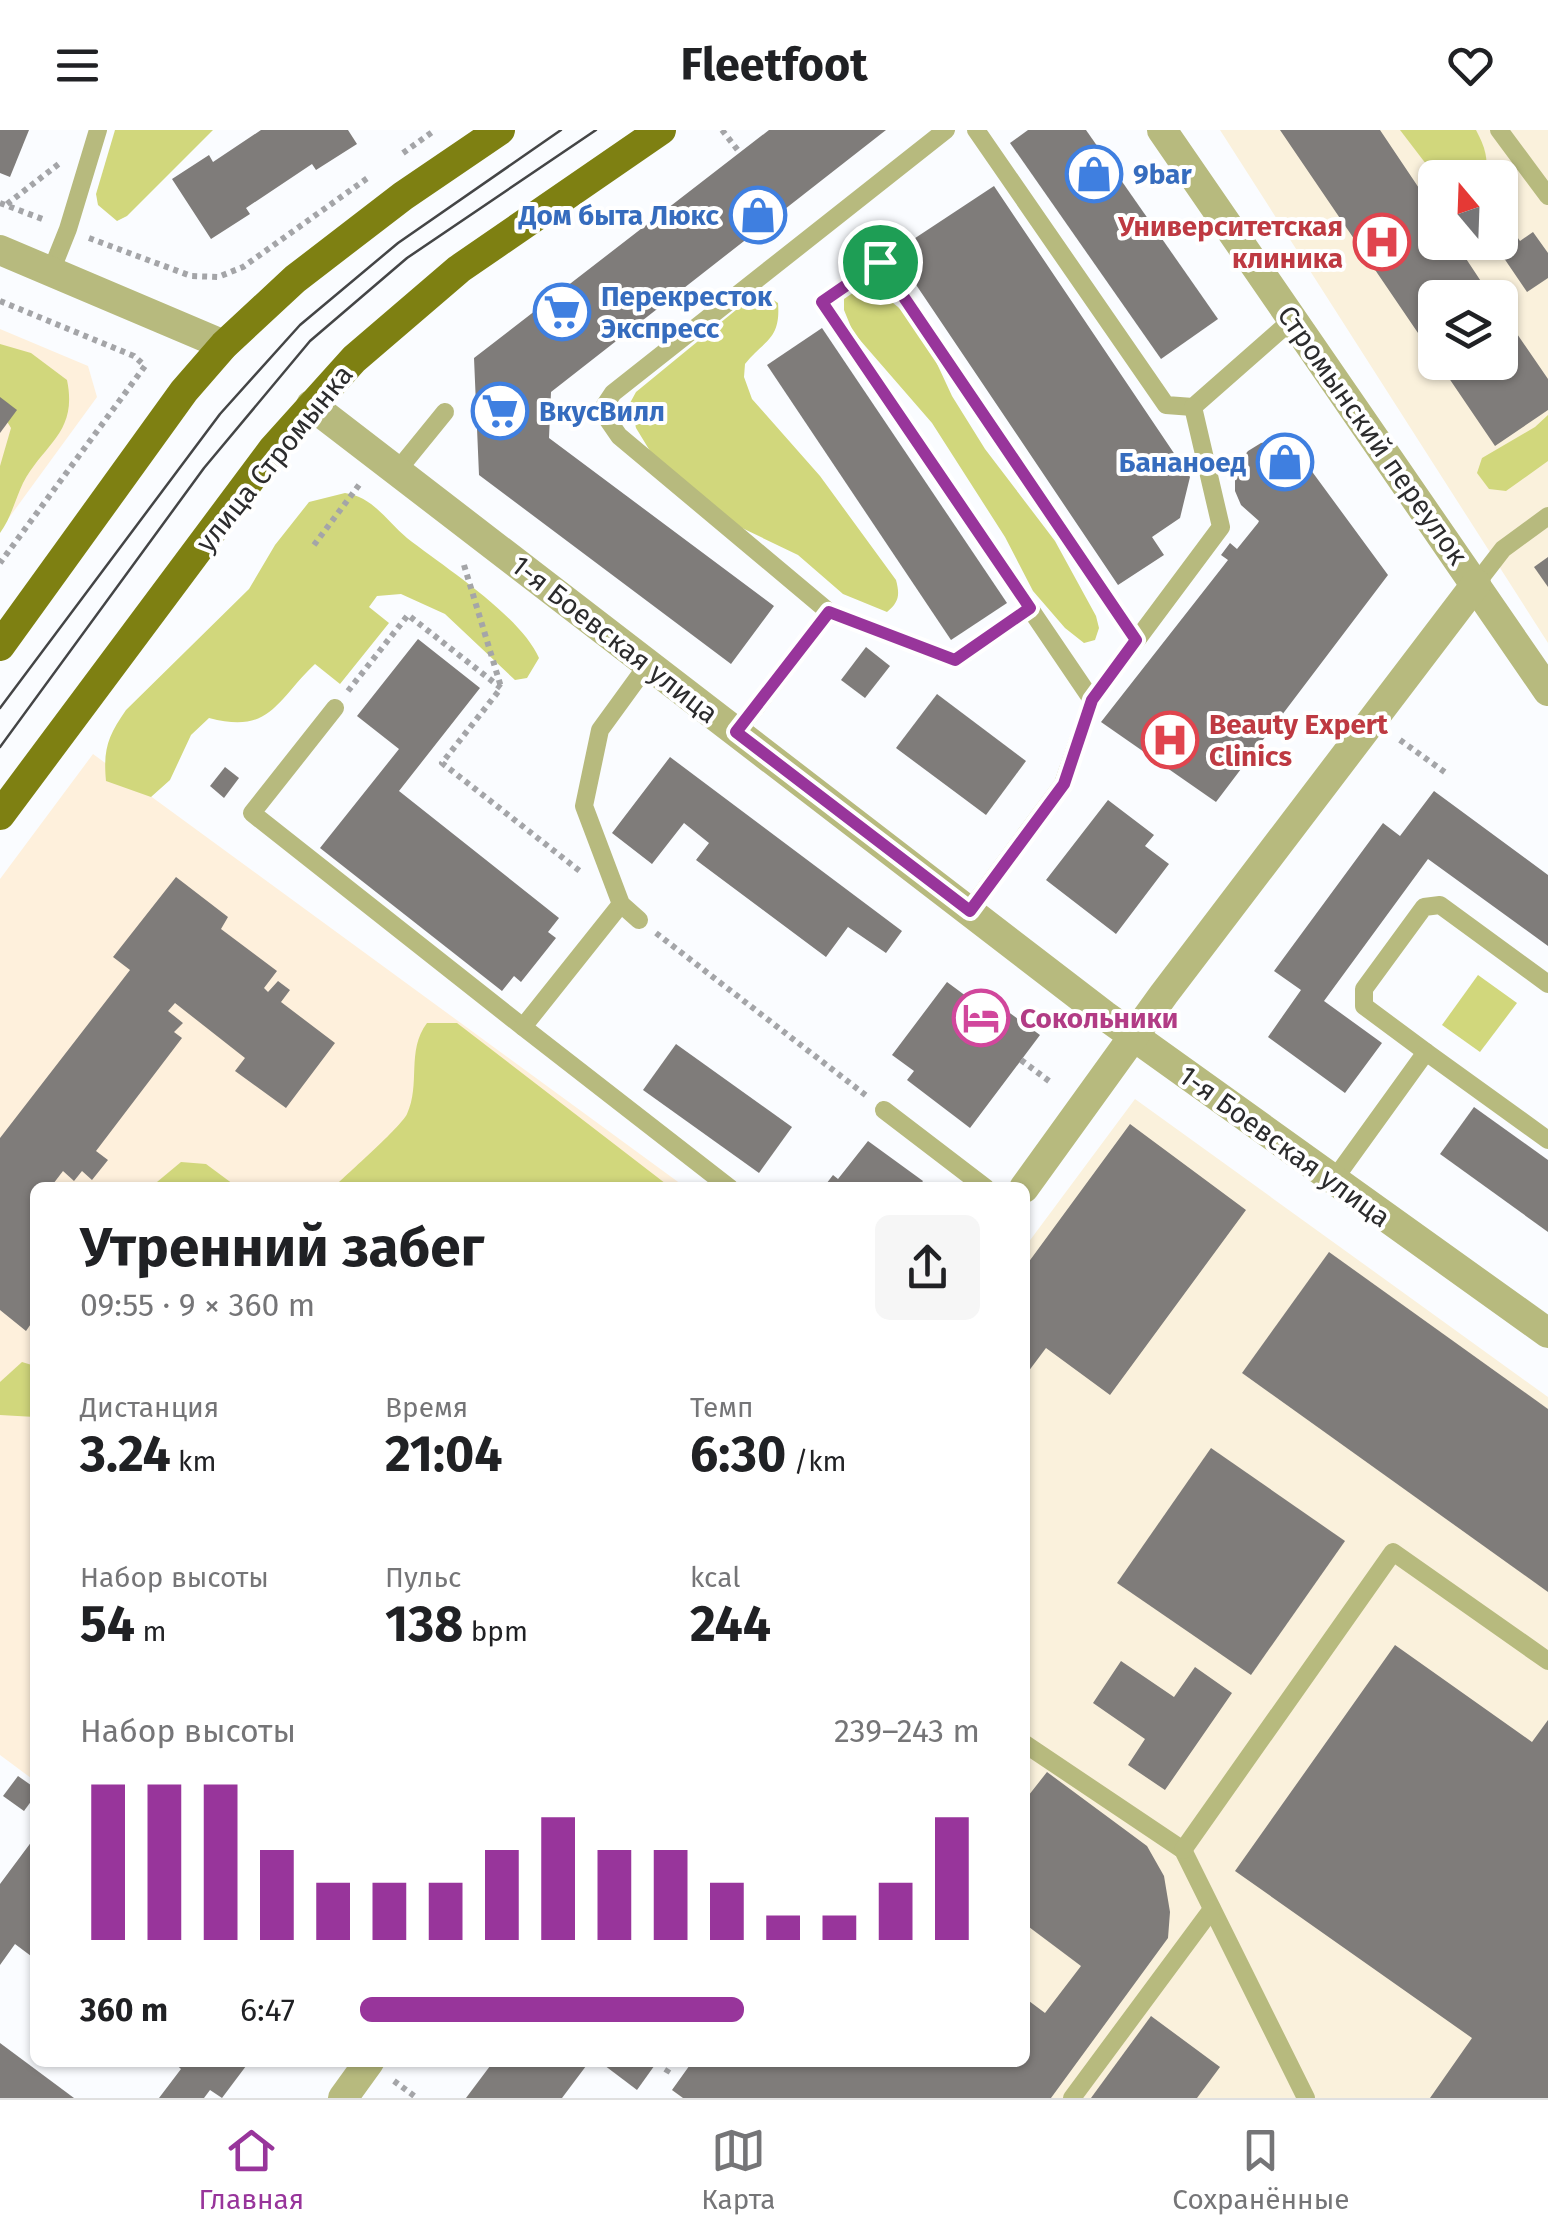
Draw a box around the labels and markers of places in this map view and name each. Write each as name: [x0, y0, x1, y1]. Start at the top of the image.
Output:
shop icon: 9bar: [1064, 144, 1124, 204]
place label: 9bar: [1133, 158, 1192, 191]
shop icon: Дом быта Люкс: [728, 185, 788, 245]
place label: Дом быта Люкс: [518, 199, 720, 232]
place label: Университетская клиника: [1117, 210, 1343, 275]
hospital icon: Университетская клиника: [1352, 212, 1412, 272]
pin: [838, 220, 923, 305]
place label: Перекресток Экспресс: [601, 280, 773, 345]
supermarket icon: Перекресток Экспресс: [532, 282, 592, 342]
supermarket icon: ВкусВилл: [470, 381, 530, 441]
place label: ВкусВилл: [539, 395, 665, 428]
shop icon: Бананоед: [1255, 432, 1315, 492]
place label: Бананоед: [1119, 446, 1246, 479]
place label: Beauty Expert Clinics: [1209, 708, 1389, 773]
hospital icon: Beauty Expert Clinics: [1140, 710, 1200, 770]
hotel icon: Сокольники: [951, 988, 1011, 1048]
place label: Сокольники: [1020, 1002, 1178, 1035]

